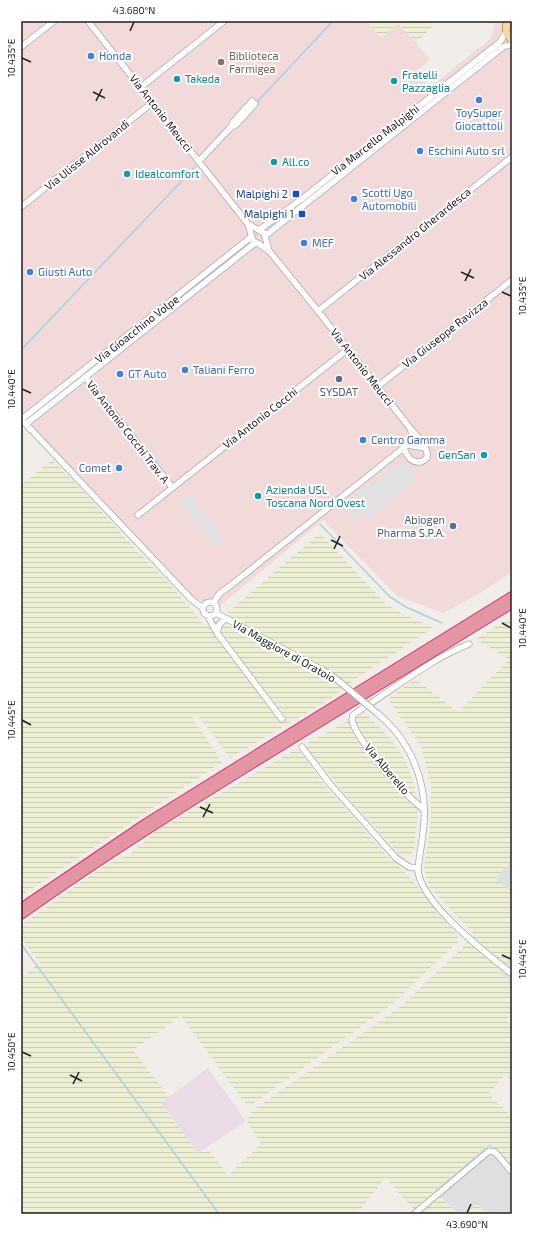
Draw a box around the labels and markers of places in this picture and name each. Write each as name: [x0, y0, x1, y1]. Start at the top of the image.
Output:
place label: Honda: [99, 49, 131, 62]
place label: Biblioteca Farmigea: [229, 49, 279, 75]
marker: Honda: [86, 51, 96, 61]
marker: Biblioteca Farmigea: [216, 57, 226, 67]
place label: Fratelli Pazzaglia: [402, 68, 450, 94]
place label: Takeda: [185, 72, 220, 85]
marker: Takeda: [172, 74, 182, 84]
marker: Fratelli Pazzaglia: [389, 76, 399, 86]
marker: ToySuper Giocattoli: [474, 95, 484, 105]
place label: ToySuper Giocattoli: [455, 106, 503, 132]
place label: Eschini Auto srl: [428, 144, 506, 157]
marker: Eschini Auto srl: [415, 146, 425, 156]
place label: All.co: [282, 155, 309, 168]
marker: All.co: [269, 157, 279, 167]
place label: Idealcomfort: [135, 167, 200, 180]
marker: Idealcomfort: [122, 169, 132, 179]
place label: Scotti Ugo Automobili: [362, 186, 416, 212]
place label: Malpighi 2: [236, 187, 288, 200]
marker: Malpighi 2: [291, 189, 301, 199]
marker: Scotti Ugo Automobili: [349, 194, 359, 204]
place label: Malpighi 1: [244, 207, 294, 220]
marker: Malpighi 1: [297, 209, 307, 219]
place label: MEF: [312, 236, 334, 249]
marker: MEF: [299, 238, 309, 248]
place label: Giusti Auto: [38, 265, 92, 278]
marker: Giusti Auto: [25, 267, 35, 277]
place label: Taliani Ferro: [193, 363, 255, 376]
marker: Taliani Ferro: [180, 365, 190, 375]
place label: GT Auto: [128, 367, 167, 380]
marker: GT Auto: [115, 369, 125, 379]
marker: SYSDAT: [334, 374, 344, 384]
place label: SYSDAT: [320, 385, 359, 398]
place label: Centro Gamma: [371, 433, 445, 446]
marker: Centro Gamma: [358, 435, 368, 445]
place label: GenSan: [438, 448, 476, 461]
marker: GenSan: [479, 450, 489, 460]
place label: Comet: [79, 461, 111, 474]
marker: Comet: [114, 463, 124, 473]
place label: Azienda USL Toscana Nord Ovest: [266, 483, 365, 509]
marker: Azienda USL Toscana Nord Ovest: [253, 491, 263, 501]
place label: Abiogen Pharma S.P.A.: [377, 513, 445, 539]
marker: Abiogen Pharma S.P.A.: [448, 521, 458, 531]

